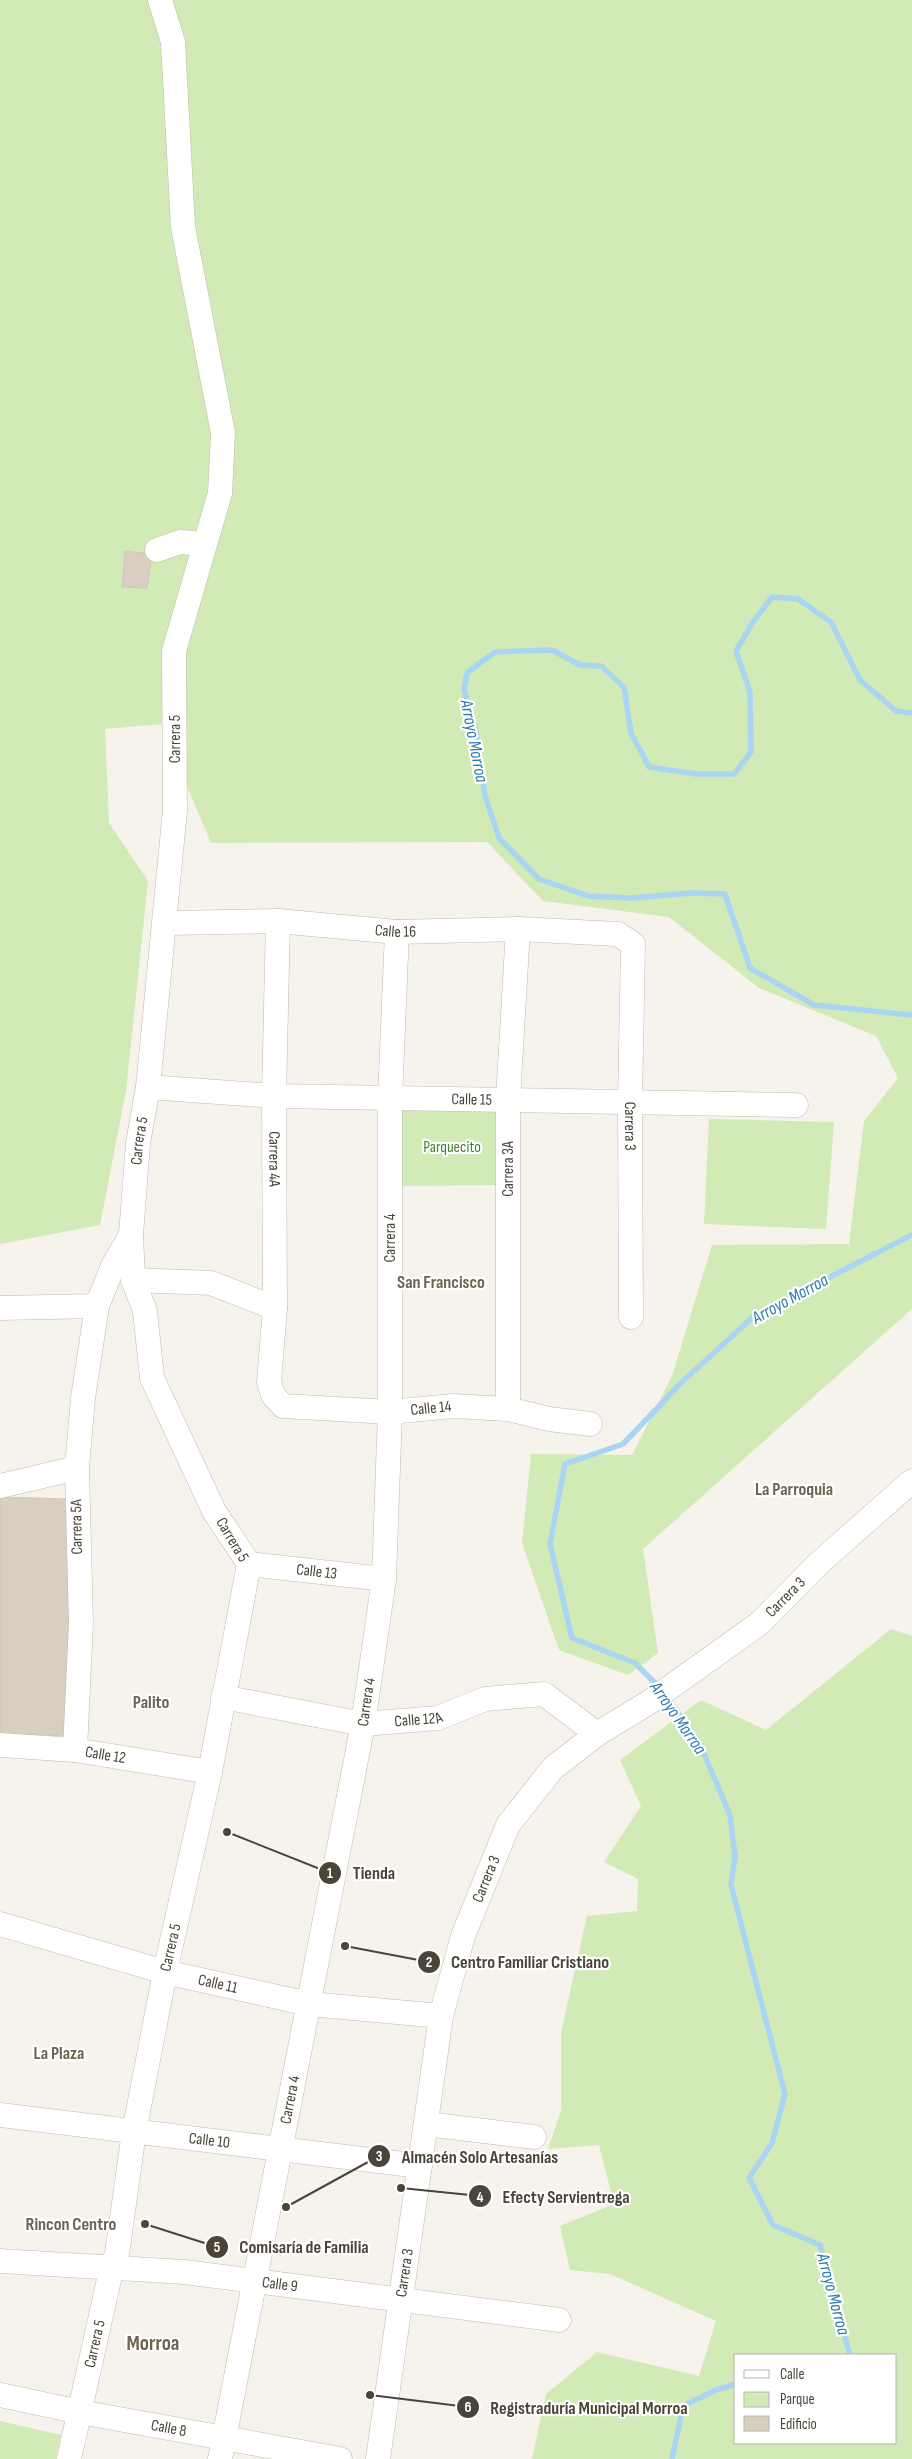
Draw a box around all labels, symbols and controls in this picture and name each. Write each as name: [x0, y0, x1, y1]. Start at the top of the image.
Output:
water label: Arroyo Morroa: [455, 697, 492, 785]
street label: Carrera 5: [166, 715, 185, 763]
street label: Calle 16: [374, 921, 416, 942]
street label: Calle 15: [451, 1090, 492, 1109]
street label: Carrera 3: [620, 1102, 640, 1151]
street label: Carrera 5: [127, 1115, 152, 1166]
street label: Carrera 4A: [265, 1131, 284, 1187]
park label: Parquecito: [423, 1138, 481, 1157]
street label: Carrera 3A: [499, 1141, 518, 1197]
street label: Carrera 4: [381, 1213, 400, 1262]
water label: Arroyo Morroa: [747, 1269, 832, 1329]
district label: San Francisco: [397, 1272, 485, 1293]
street label: Calle 14: [410, 1397, 452, 1420]
district label: La Parroquia: [755, 1479, 833, 1500]
street label: Carrera 5A: [67, 1499, 87, 1555]
street label: Carrera 5: [211, 1514, 253, 1566]
street label: Calle 13: [295, 1560, 338, 1583]
street label: Carrera 3: [762, 1573, 809, 1621]
street label: Carrera 4: [353, 1676, 379, 1728]
water label: Arroyo Morroa: [645, 1677, 711, 1759]
district label: Palito: [133, 1692, 169, 1713]
street label: Calle 12A: [394, 1708, 446, 1731]
street label: Calle 12: [84, 1742, 127, 1768]
street label: Carrera 3: [468, 1853, 504, 1905]
callout: Tienda: [318, 1857, 405, 1890]
text: Tienda: [353, 1863, 395, 1884]
text: 1: [327, 1864, 333, 1883]
street label: Carrera 5: [156, 1922, 185, 1973]
callout: Centro Familiar Cristiano: [416, 1945, 619, 1978]
text: Centro Familiar Cristiano: [451, 1952, 609, 1973]
text: 2: [426, 1953, 432, 1972]
street label: Calle 11: [196, 1970, 240, 1997]
district label: La Plaza: [34, 2043, 84, 2064]
street label: Carrera 4: [276, 2074, 304, 2126]
street label: Calle 10: [188, 2129, 231, 2152]
callout: Almacén Solo Artesanías: [367, 2140, 568, 2173]
text: 3: [376, 2147, 383, 2166]
text: Almacén Solo Artesanías: [401, 2147, 558, 2168]
callout: Efecty Servientrega: [468, 2180, 640, 2213]
text: Efecty Servientrega: [502, 2187, 630, 2208]
text: 4: [477, 2188, 484, 2207]
district label: Rincon Centro: [26, 2214, 117, 2235]
callout: Comisaría de Familia: [204, 2230, 379, 2263]
text: Comisaría de Familia: [239, 2237, 369, 2258]
text: 5: [214, 2238, 221, 2257]
street label: Carrera 3: [392, 2247, 417, 2298]
water label: Arroyo Morroa: [812, 2250, 854, 2338]
street label: Calle 9: [261, 2273, 299, 2296]
street label: Carrera 5: [80, 2318, 109, 2370]
district label: Morroa: [127, 2331, 179, 2356]
legend: [734, 2354, 897, 2444]
text: Calle: [780, 2365, 804, 2384]
text: Parque: [780, 2390, 815, 2409]
callout: Registraduría Municipal Morroa: [455, 2391, 698, 2424]
text: 6: [464, 2398, 472, 2417]
text: Registraduría Municipal Morroa: [490, 2398, 688, 2419]
text: Edificio: [780, 2415, 817, 2434]
street label: Calle 8: [150, 2416, 188, 2441]

